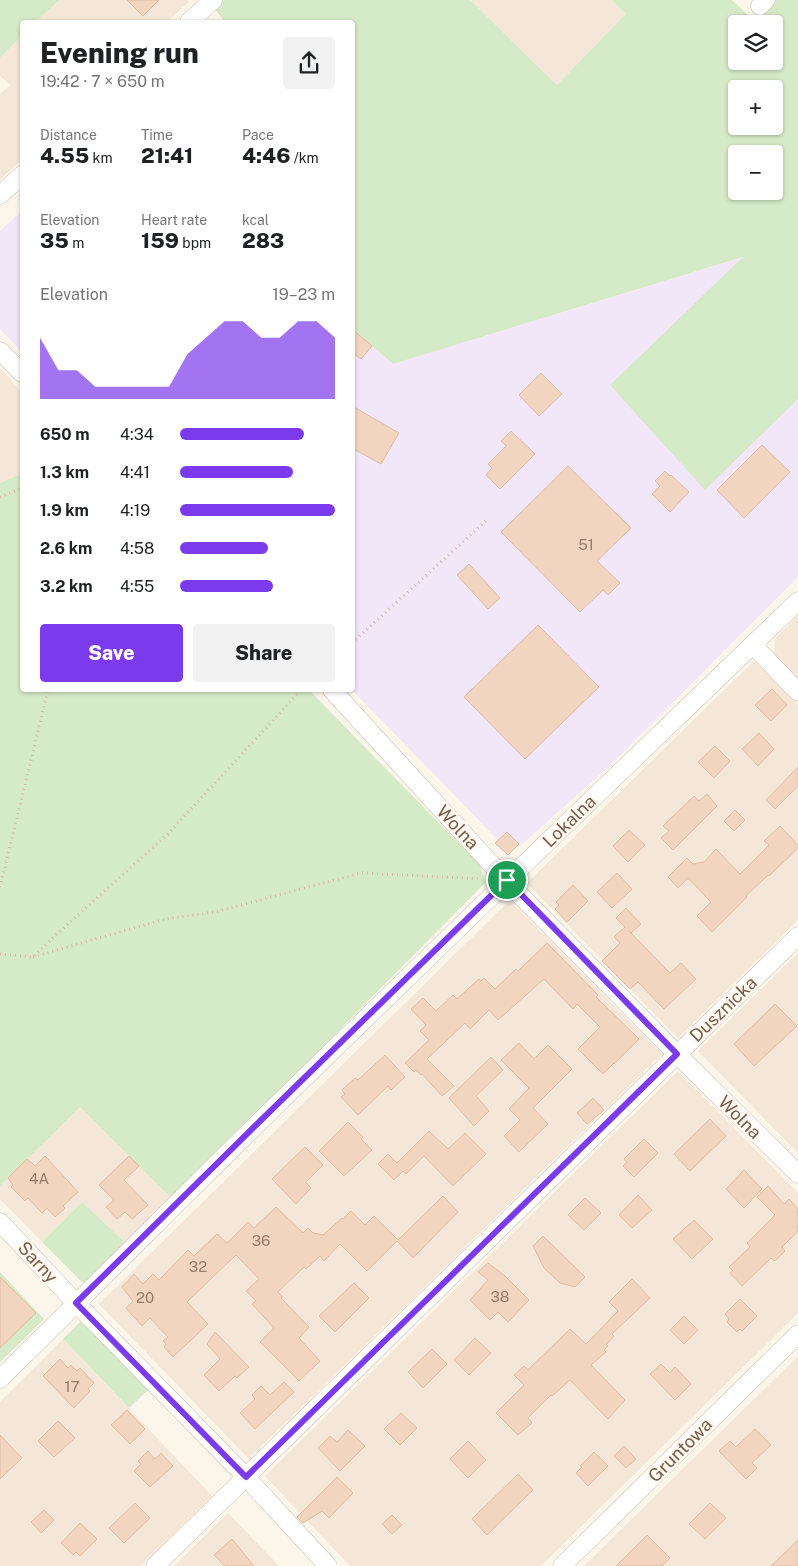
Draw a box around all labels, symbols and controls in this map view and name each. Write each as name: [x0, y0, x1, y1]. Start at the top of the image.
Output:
map controls: [728, 15, 783, 200]
button: layers: [728, 15, 783, 70]
text: Evening run: [40, 36, 199, 69]
button: share: [283, 37, 335, 89]
text: 19:42 · 7 × 650 m: [40, 72, 165, 91]
button: +: [728, 80, 783, 135]
text: Distance: [40, 127, 97, 143]
text: Time: [141, 127, 173, 143]
text: Pace: [242, 127, 274, 143]
text: 4.55: [40, 143, 89, 168]
text: 21:41: [141, 143, 193, 168]
text: 4:46: [242, 143, 290, 168]
button: −: [728, 145, 783, 200]
text: km: [89, 150, 113, 166]
text: /km: [290, 150, 319, 166]
text: Elevation: [40, 212, 99, 228]
text: Heart rate: [141, 212, 207, 228]
text: kcal: [242, 212, 269, 228]
text: 35: [40, 228, 69, 253]
text: 159: [141, 228, 179, 253]
text: 283: [242, 228, 284, 253]
text: m: [69, 235, 84, 251]
text: bpm: [179, 235, 211, 251]
text: Elevation: [40, 285, 108, 304]
text: 19–23 m: [272, 285, 335, 304]
text: 650 m: [40, 425, 90, 444]
text: 4:34: [120, 425, 154, 444]
text: 1.3 km: [40, 463, 89, 482]
text: 4:41: [120, 463, 150, 482]
text: 1.9 km: [40, 501, 89, 520]
text: 4:19: [120, 501, 150, 520]
house number: 51: [578, 536, 594, 553]
text: 2.6 km: [40, 539, 92, 558]
text: 4:58: [120, 539, 154, 558]
text: 3.2 km: [40, 577, 93, 596]
text: 4:55: [120, 577, 154, 596]
button: Save: [40, 624, 183, 682]
button: Share: [193, 624, 335, 682]
street label: Lokalna: [538, 791, 600, 851]
street label: Wolna: [433, 801, 483, 853]
pin: [486, 859, 528, 901]
icon: arrive: [493, 866, 521, 894]
street label: Dusznicka: [685, 972, 761, 1046]
street label: Wolna: [714, 1091, 766, 1143]
house number: 4A: [29, 1170, 49, 1187]
house number: 36: [252, 1232, 270, 1249]
street label: Sarny: [14, 1237, 63, 1287]
house number: 32: [189, 1258, 207, 1275]
house number: 38: [490, 1288, 510, 1305]
house number: 20: [136, 1289, 154, 1306]
house number: 17: [64, 1378, 80, 1395]
street label: Gruntowa: [644, 1414, 716, 1486]

